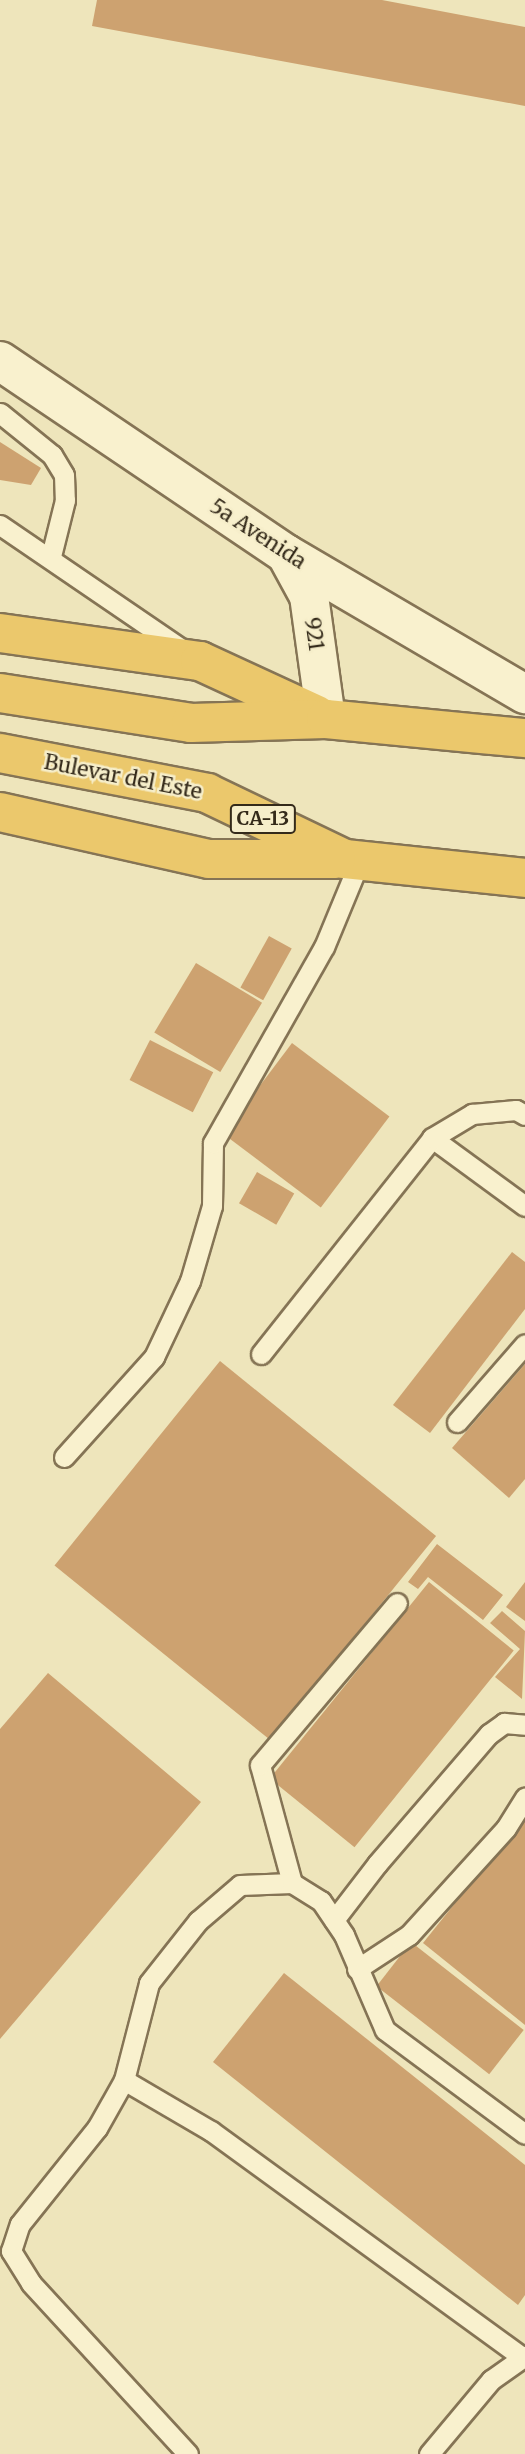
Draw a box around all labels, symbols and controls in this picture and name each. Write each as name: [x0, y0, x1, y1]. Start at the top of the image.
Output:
street label: 5a Avenida: [205, 494, 311, 574]
street label: 921: [299, 616, 329, 652]
street label: Bulevar del Este: [42, 749, 204, 805]
road number: CA-13: [230, 804, 296, 834]

